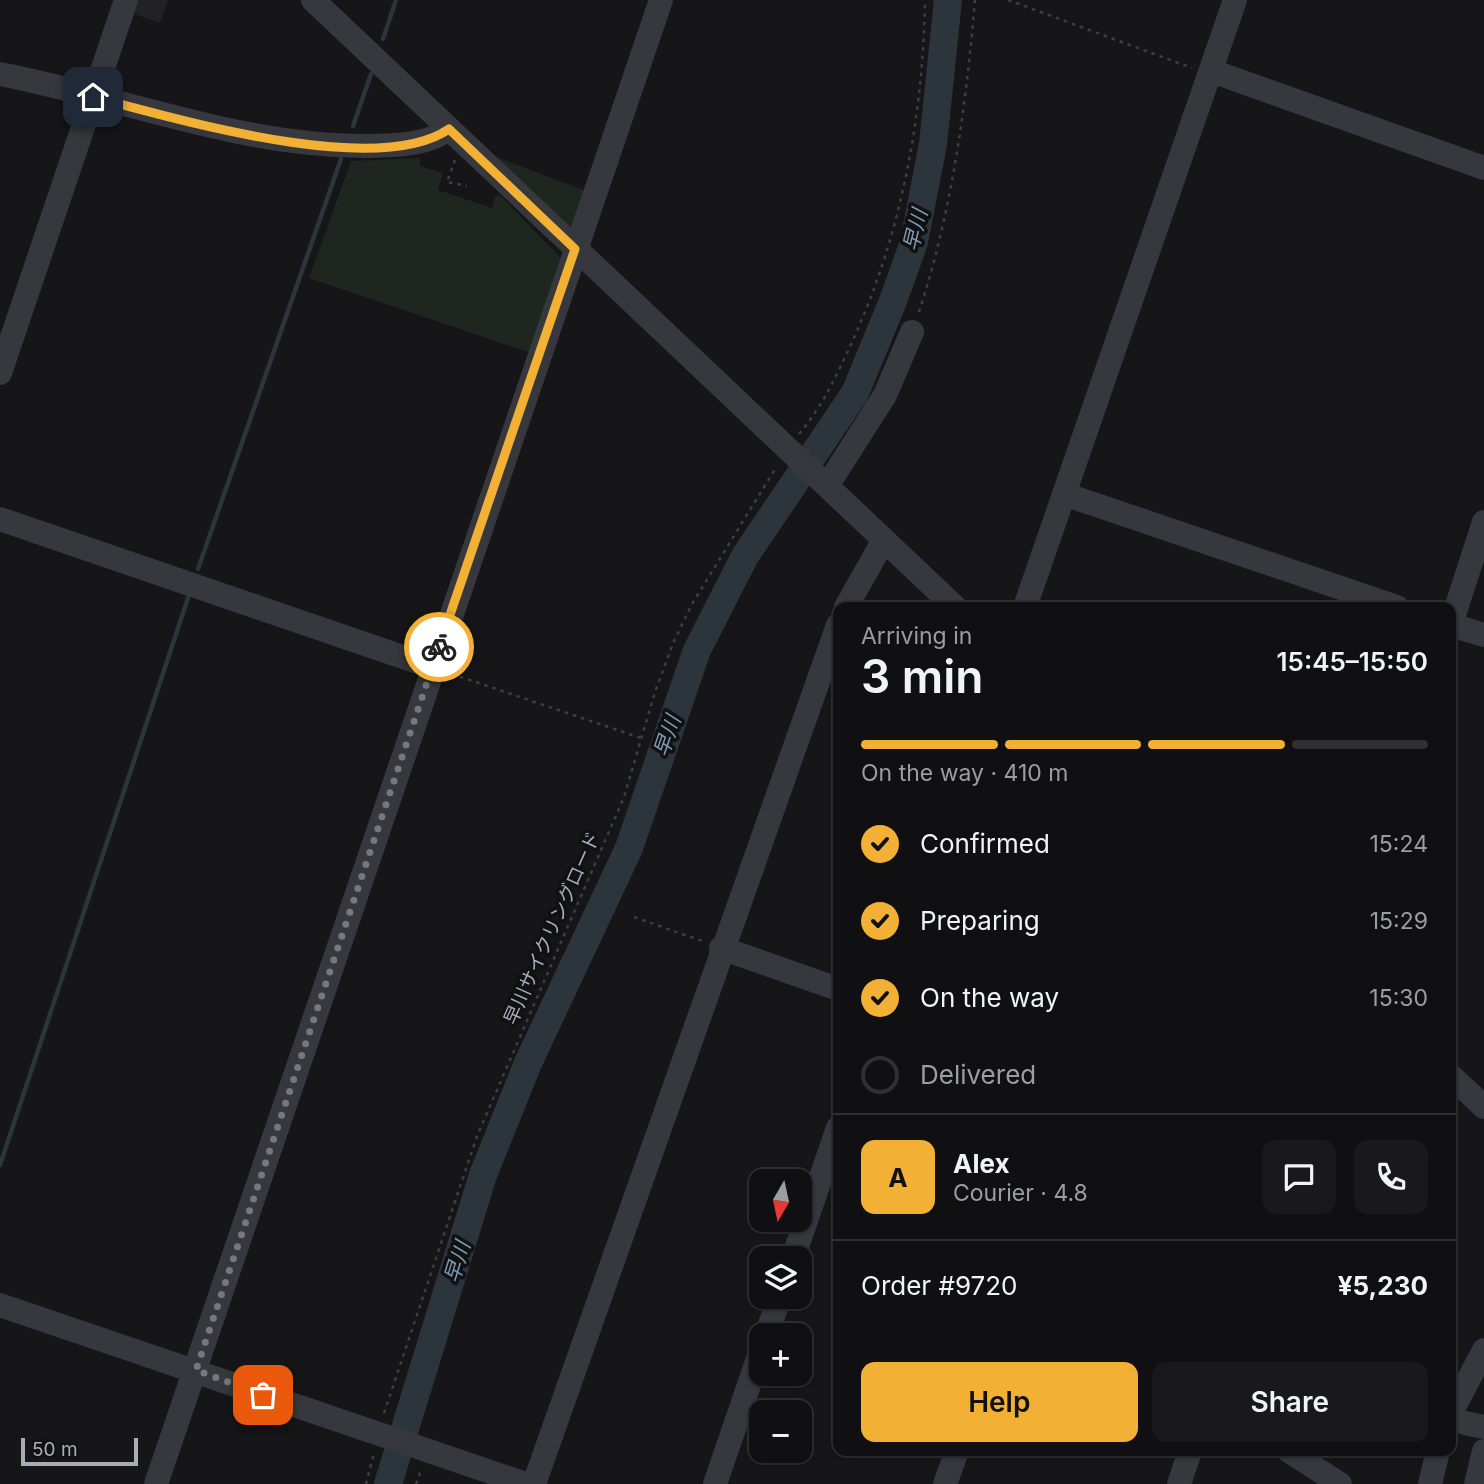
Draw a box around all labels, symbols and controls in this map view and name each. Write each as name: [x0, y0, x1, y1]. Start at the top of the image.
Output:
pin: [63, 67, 123, 127]
icon: home: [74, 78, 112, 116]
water label: 早川: [898, 205, 933, 253]
courier: [404, 612, 474, 682]
text: Arriving in: [861, 622, 972, 650]
icon: bike: [420, 628, 458, 666]
text: 15:45–15:50: [1277, 646, 1428, 677]
text: 3 min: [861, 648, 983, 704]
water label: 早川: [648, 710, 686, 760]
text: On the way · 410 m: [861, 759, 1068, 787]
icon: check: [861, 825, 899, 863]
street label: 早川サイクリングロード: [499, 828, 605, 1028]
text: Confirmed: [920, 828, 1050, 859]
text: 15:24: [1370, 830, 1428, 858]
icon: check: [861, 902, 899, 940]
text: Preparing: [920, 905, 1040, 936]
text: 15:29: [1370, 907, 1428, 935]
icon: check: [861, 979, 899, 1017]
text: On the way: [920, 982, 1059, 1013]
text: 15:30: [1369, 984, 1428, 1012]
text: Delivered: [920, 1059, 1036, 1090]
button: chat: [1262, 1140, 1336, 1214]
button: phone: [1354, 1140, 1428, 1214]
text: Alex: [953, 1148, 1010, 1179]
text: A: [888, 1162, 908, 1193]
north arrow: [749, 1169, 812, 1232]
map controls: [749, 1169, 812, 1463]
text: Courier · 4.8: [953, 1179, 1088, 1207]
water label: 早川: [439, 1236, 476, 1286]
button: layers: [749, 1246, 812, 1309]
text: Order #9720: [861, 1270, 1017, 1301]
text: ¥5,230: [1338, 1270, 1428, 1301]
button: +: [749, 1323, 812, 1386]
button: Help: [861, 1362, 1138, 1442]
button: Share: [1152, 1362, 1428, 1442]
pin: [233, 1365, 293, 1425]
icon: bag: [244, 1376, 282, 1414]
button: −: [749, 1400, 812, 1463]
scale bar: [21, 1435, 138, 1467]
text: 50 m: [32, 1438, 78, 1461]

